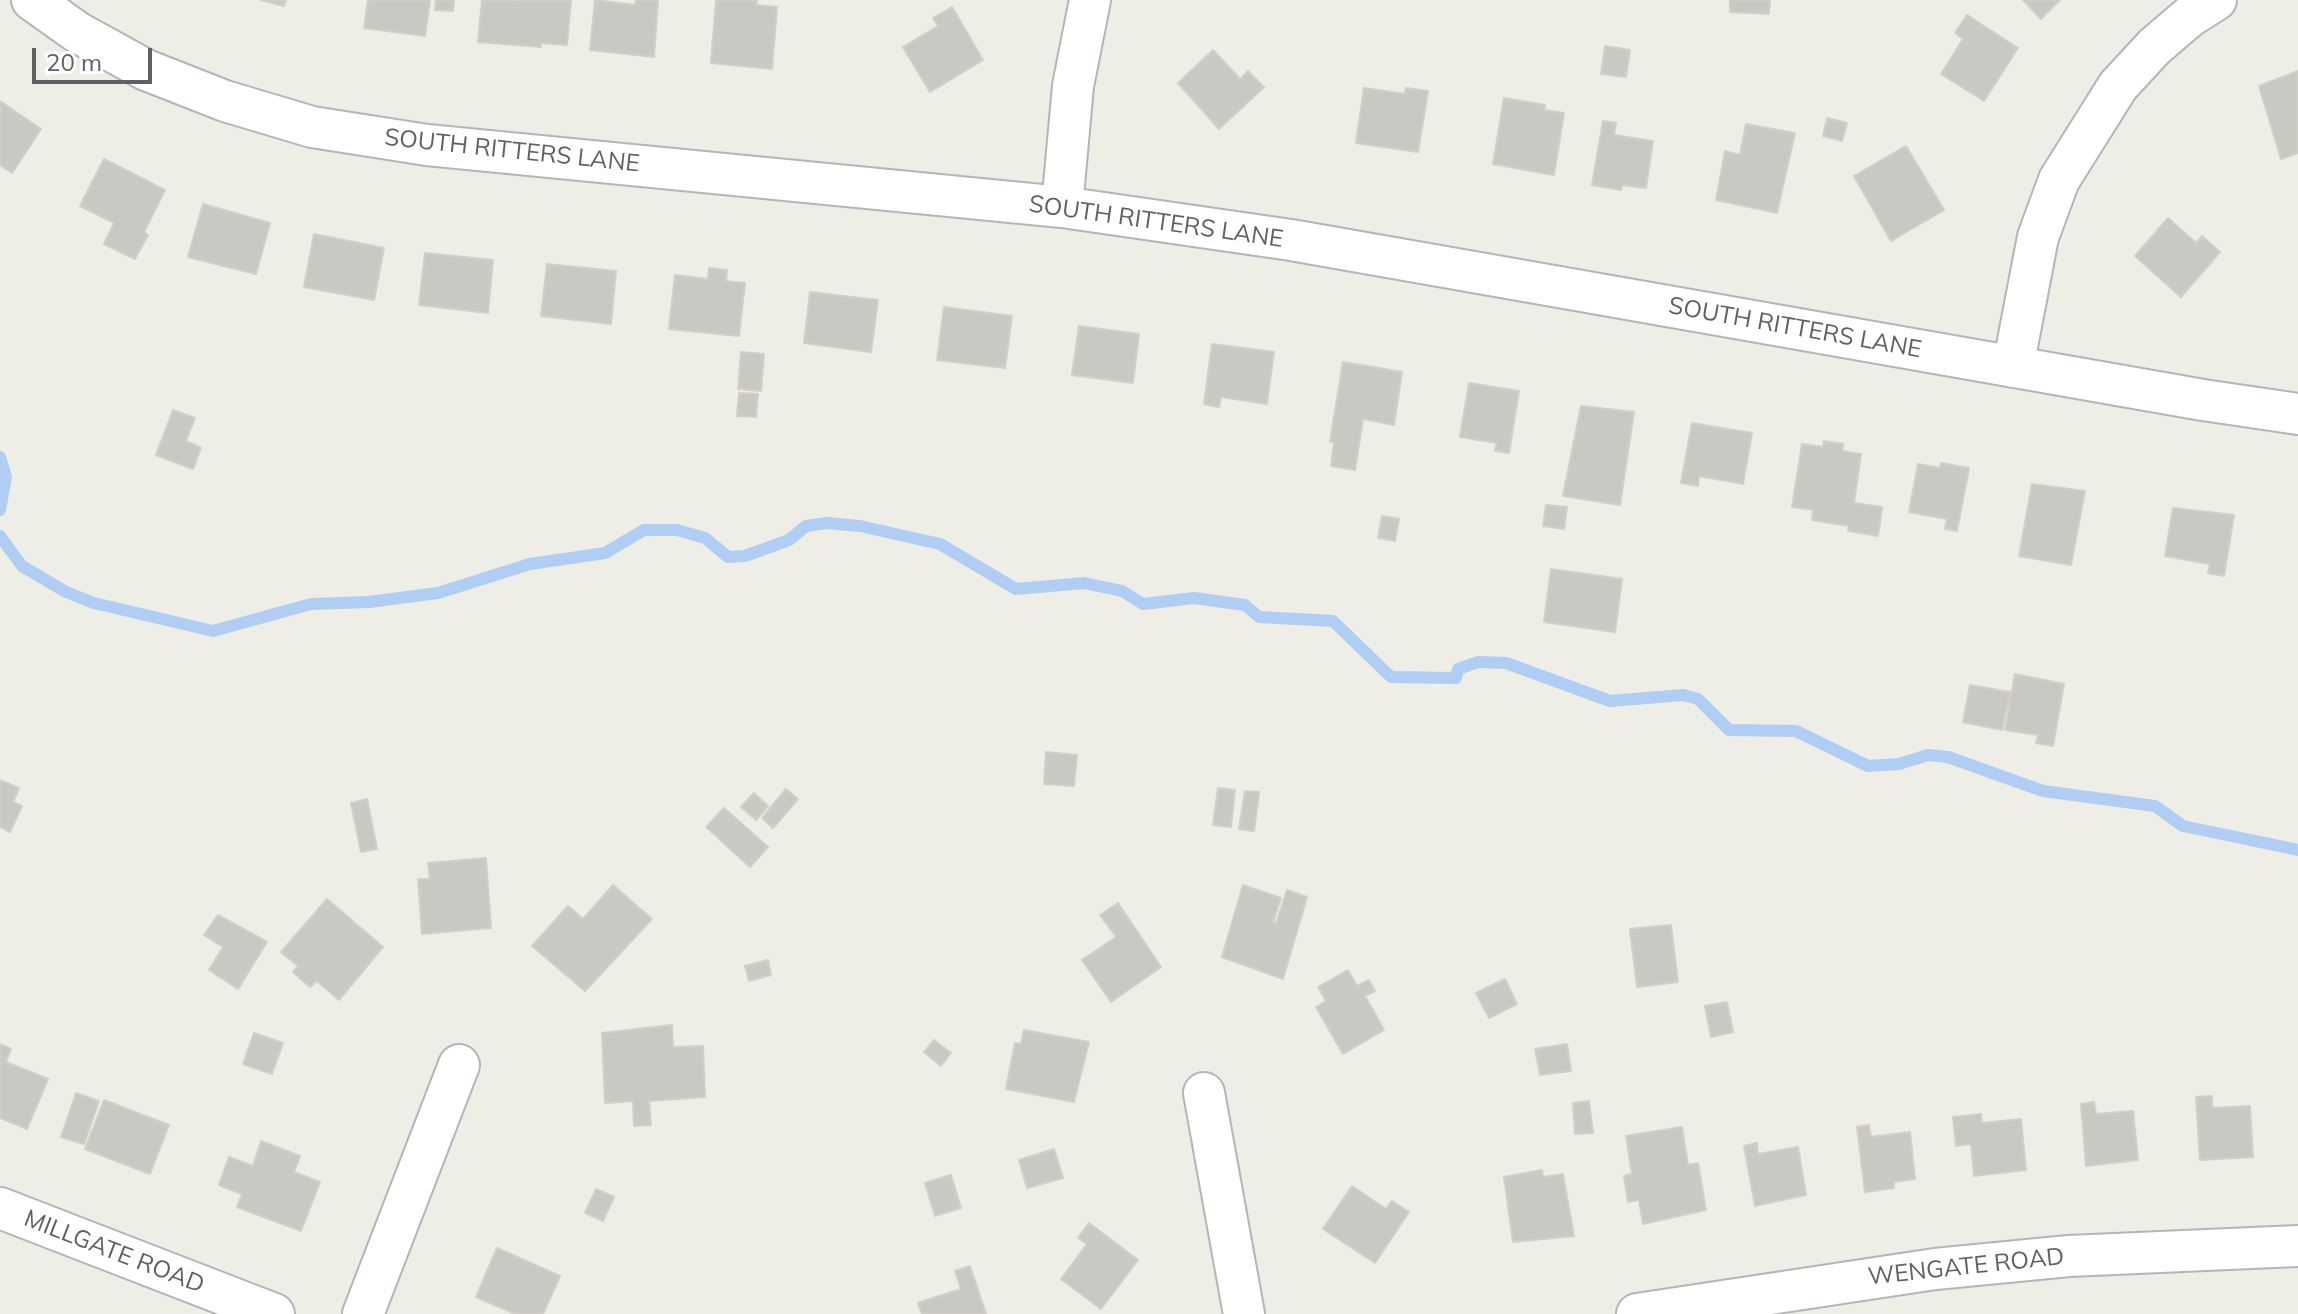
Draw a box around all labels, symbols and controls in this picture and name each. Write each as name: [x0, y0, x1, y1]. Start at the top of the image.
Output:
scale bar: [36, 32, 156, 82]
text: 20 m: [46, 47, 102, 77]
street label: SOUTH RITTERS LANE: [383, 123, 641, 179]
street label: SOUTH RITTERS LANE: [1027, 190, 1285, 254]
street label: SOUTH RITTERS LANE: [1666, 292, 1924, 364]
street label: MILLGATE ROAD: [20, 1204, 208, 1300]
street label: WENGATE ROAD: [1866, 1242, 2066, 1292]

